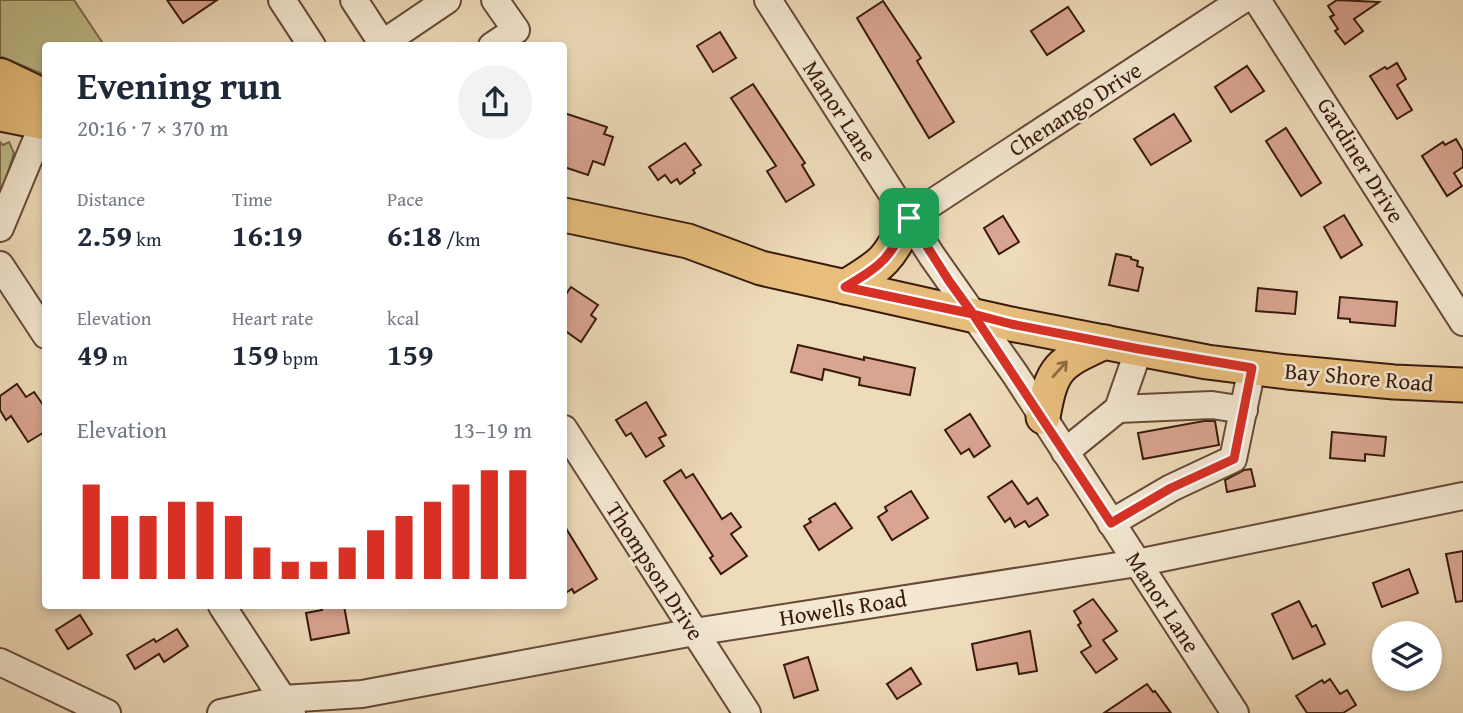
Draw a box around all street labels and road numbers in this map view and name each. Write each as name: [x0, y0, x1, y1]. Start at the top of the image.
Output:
street label: Chenango Drive: [1002, 53, 1148, 164]
street label: Manor Lane: [795, 54, 885, 168]
street label: Gardiner Drive: [1310, 91, 1413, 229]
street label: Bay Shore Road: [1283, 354, 1436, 400]
street label: Thompson Drive: [598, 495, 713, 646]
street label: Manor Lane: [1118, 545, 1208, 659]
street label: Howells Road: [777, 581, 910, 634]

